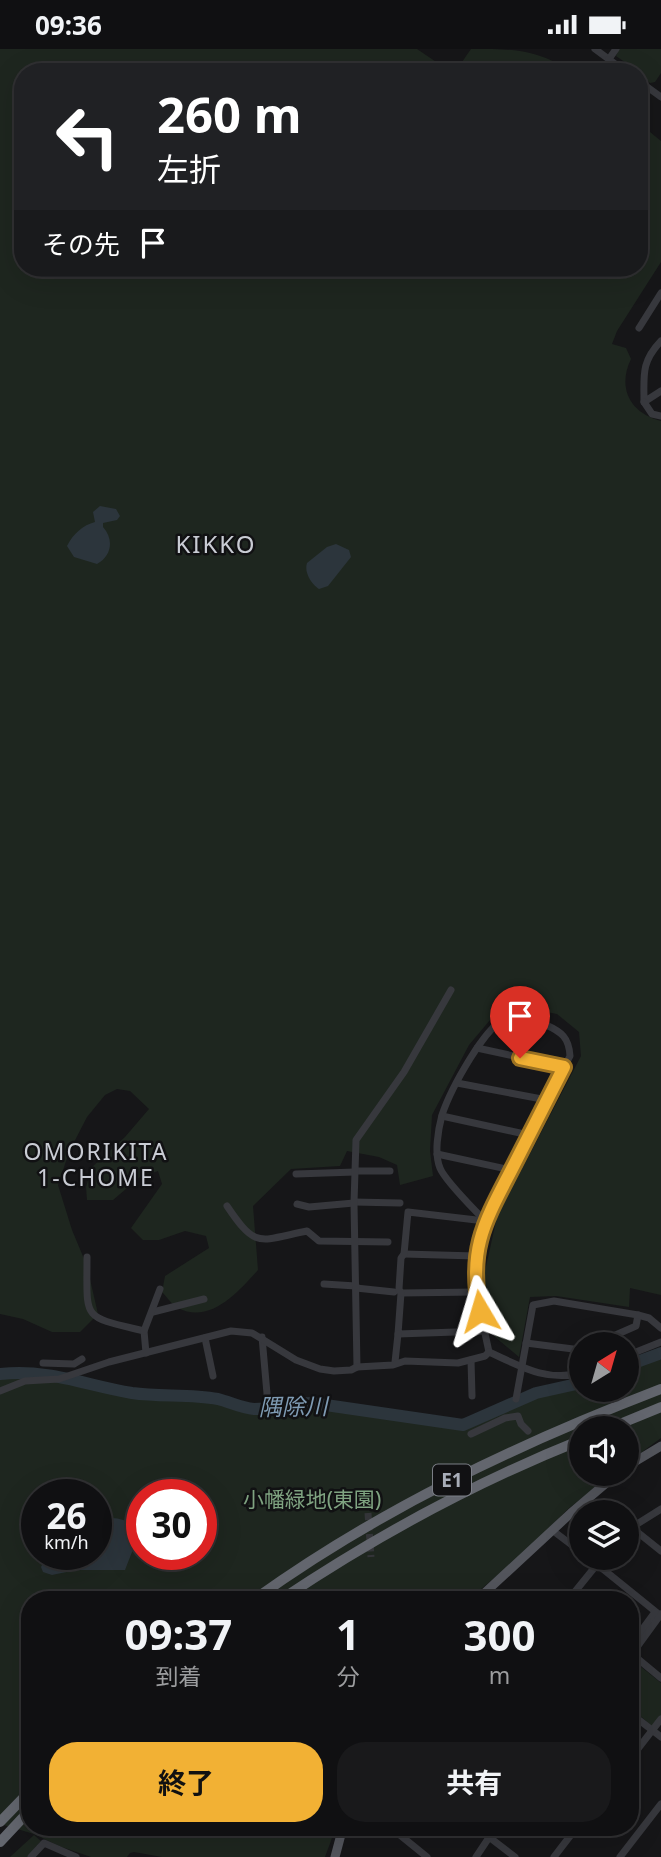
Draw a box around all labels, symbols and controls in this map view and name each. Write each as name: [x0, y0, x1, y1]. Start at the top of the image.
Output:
text: 09:36: [35, 7, 102, 43]
text: 260 m: [157, 81, 302, 147]
icon: left: [42, 91, 133, 182]
text: 左折: [157, 147, 221, 190]
icon: arrive: [134, 224, 172, 262]
text: その先: [42, 226, 120, 262]
district label: KIKKO: [176, 527, 256, 560]
pin: [490, 986, 550, 1058]
icon: arrive: [501, 997, 539, 1035]
district label: OMORIKITA 1-CHOME: [24, 1135, 168, 1193]
position arrow: [443, 1274, 517, 1348]
north arrow: [569, 1332, 639, 1402]
map controls: [569, 1332, 639, 1570]
water label: 隅除川: [258, 1389, 331, 1423]
button: sound: [569, 1416, 639, 1486]
road number: E1: [433, 1464, 471, 1495]
speed limit sign: 30: [126, 1479, 217, 1570]
park label: 小幡緑地(東園): [243, 1485, 381, 1513]
text: 26: [46, 1492, 87, 1539]
button: layers: [569, 1500, 639, 1570]
text: km/h: [44, 1530, 89, 1554]
text: 09:37: [124, 1605, 232, 1662]
text: 1: [336, 1605, 360, 1662]
text: 300: [463, 1606, 535, 1663]
text: m: [489, 1659, 510, 1691]
text: 到着: [155, 1660, 201, 1692]
text: 分: [336, 1660, 359, 1692]
button: 終了: [49, 1742, 323, 1822]
button: 共有: [337, 1742, 611, 1822]

